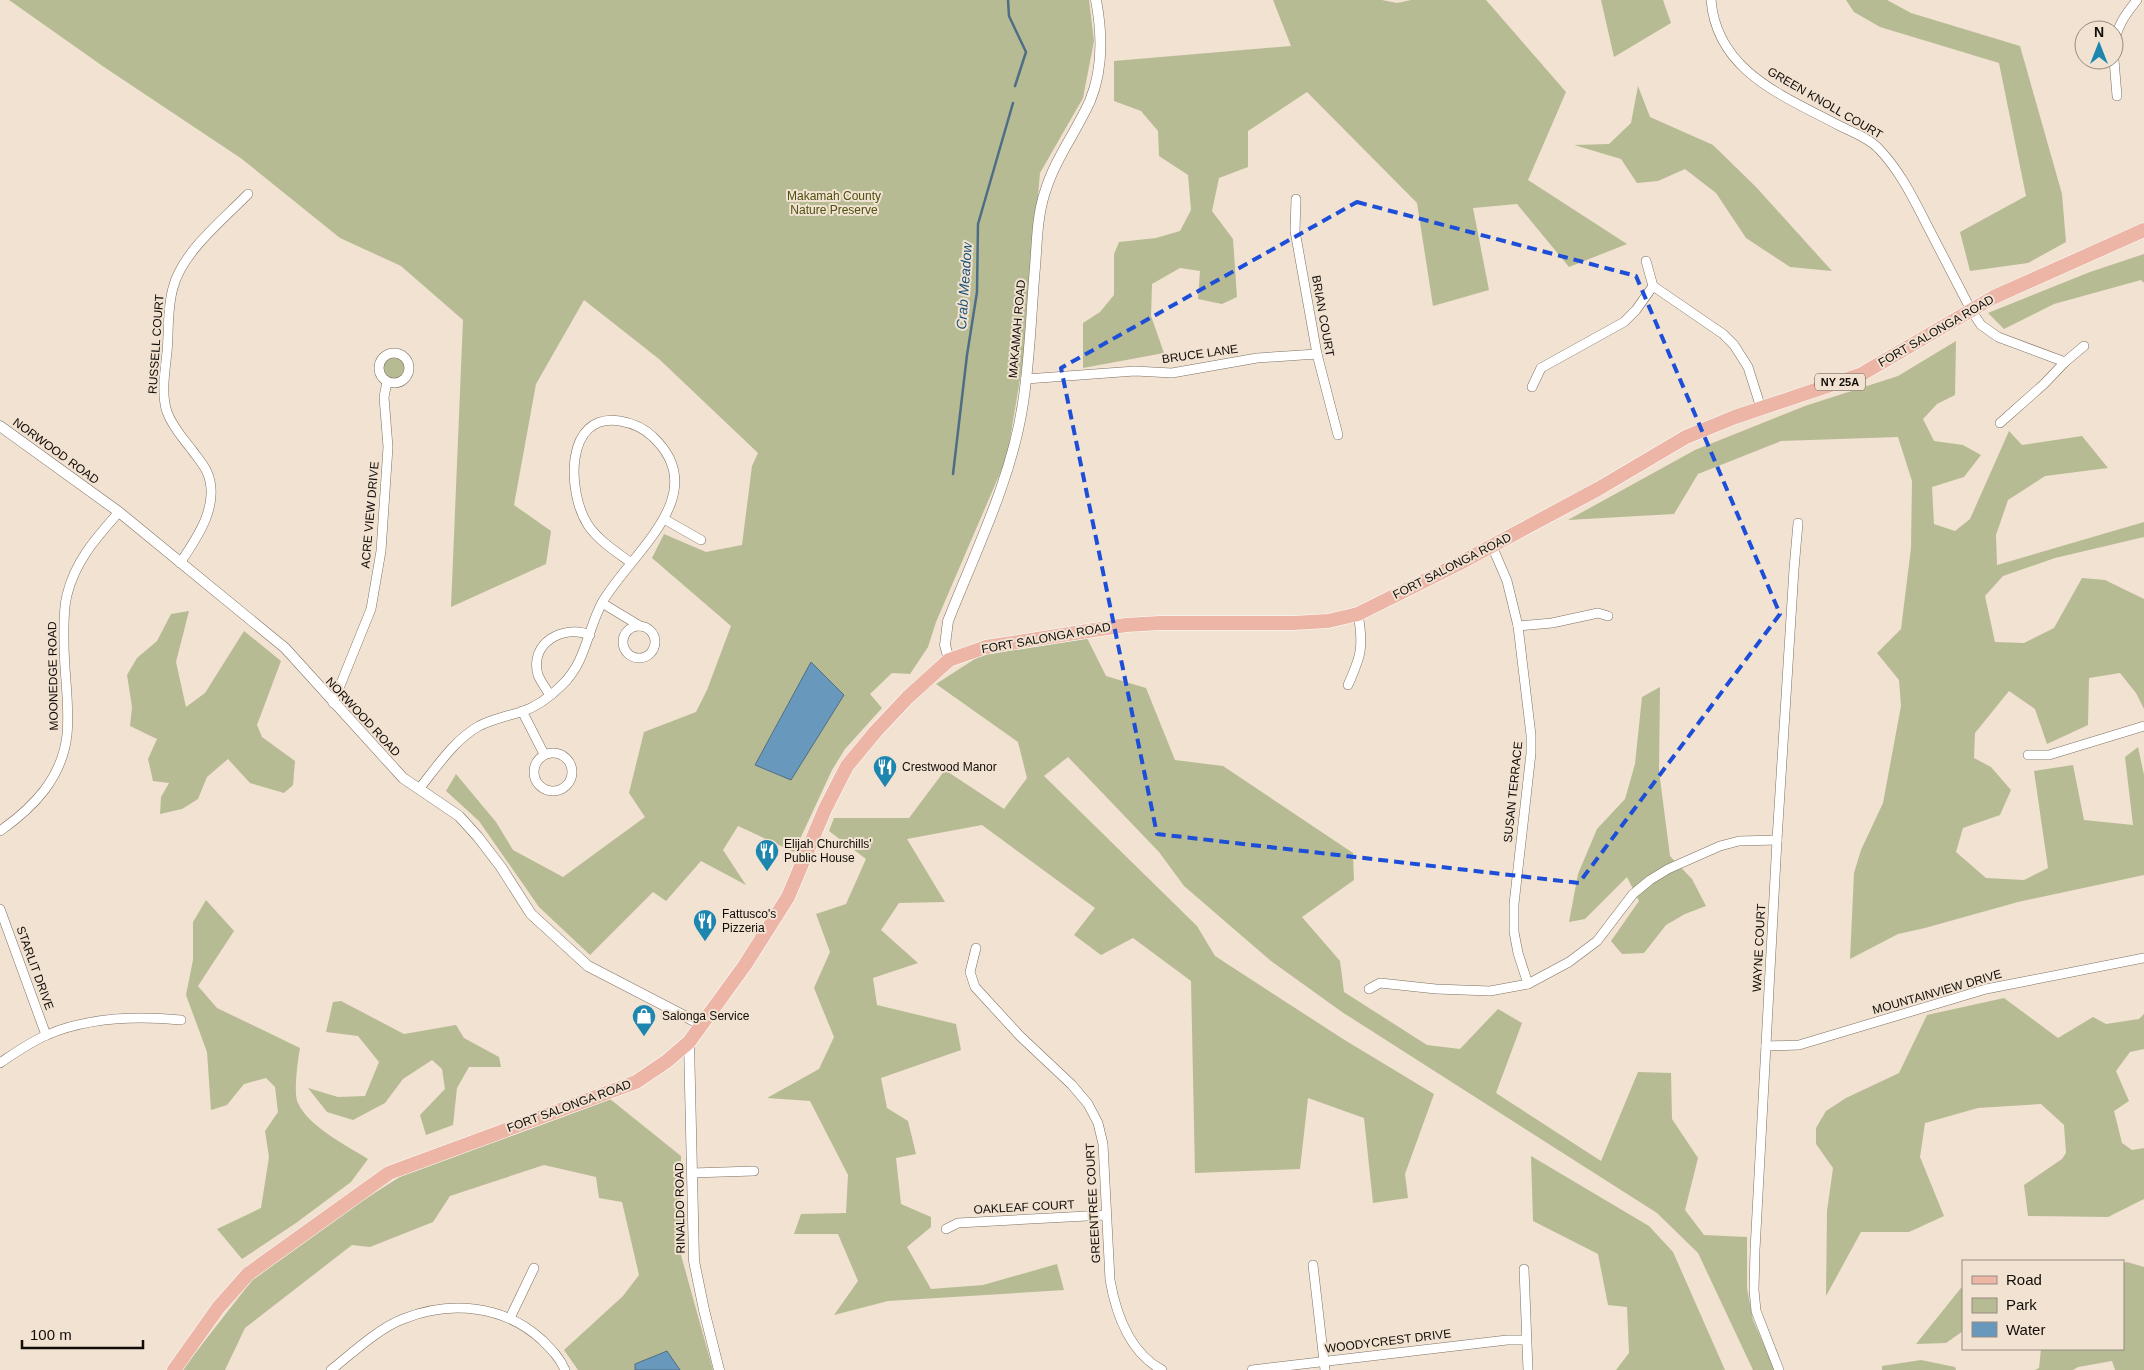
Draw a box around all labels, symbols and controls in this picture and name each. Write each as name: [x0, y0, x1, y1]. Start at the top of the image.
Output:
north arrow: [2074, 20, 2124, 70]
text: N: [2094, 24, 2104, 40]
street label: GREEN KNOLL COURT: [1765, 64, 1886, 142]
park label: Makamah County Nature Preserve: [787, 189, 881, 217]
water label: Crab Meadow: [953, 241, 975, 330]
street label: BRIAN COURT: [1309, 274, 1337, 358]
street label: MAKAMAH ROAD: [1006, 279, 1028, 379]
street label: FORT SALONGA ROAD: [1876, 292, 1996, 370]
street label: RUSSELL COURT: [146, 293, 167, 394]
street label: BRUCE LANE: [1161, 342, 1239, 366]
road number: NY 25A: [1815, 374, 1865, 391]
street label: NORWOOD ROAD: [10, 415, 102, 487]
street label: ACRE VIEW DRIVE: [358, 461, 382, 569]
street label: FORT SALONGA ROAD: [1390, 530, 1514, 602]
street label: FORT SALONGA ROAD: [980, 620, 1112, 656]
street label: MOONEDGE ROAD: [45, 621, 61, 731]
street label: NORWOOD ROAD: [323, 675, 404, 760]
street label: SUSAN TERRACE: [1501, 741, 1525, 843]
restaurant icon: Crestwood Manor: [872, 754, 898, 788]
place label: Crestwood Manor: [902, 760, 997, 774]
place label: Elijah Churchills' Public House: [784, 837, 872, 865]
restaurant icon: Elijah Churchills' Public House: [754, 838, 780, 872]
street label: WAYNE COURT: [1750, 903, 1768, 993]
place label: Fattusco's Pizzeria: [722, 907, 776, 935]
restaurant icon: Fattusco's Pizzeria: [692, 908, 718, 942]
street label: STARLIT DRIVE: [13, 924, 57, 1012]
street label: MOUNTAINVIEW DRIVE: [1871, 967, 2003, 1017]
shop icon: Salonga Service: [631, 1003, 657, 1037]
place label: Salonga Service: [662, 1009, 750, 1023]
street label: FORT SALONGA ROAD: [505, 1077, 633, 1135]
street label: GREENTREE COURT: [1083, 1142, 1103, 1264]
street label: RINALDO ROAD: [672, 1162, 688, 1254]
street label: OAKLEAF COURT: [973, 1197, 1076, 1217]
legend: [1962, 1260, 2124, 1350]
text: Road: [2006, 1271, 2042, 1288]
text: Park: [2006, 1296, 2037, 1313]
scale bar: [22, 1318, 144, 1350]
text: Water: [2006, 1321, 2045, 1338]
text: 100 m: [30, 1326, 72, 1343]
street label: WOODYCREST DRIVE: [1324, 1326, 1452, 1356]

